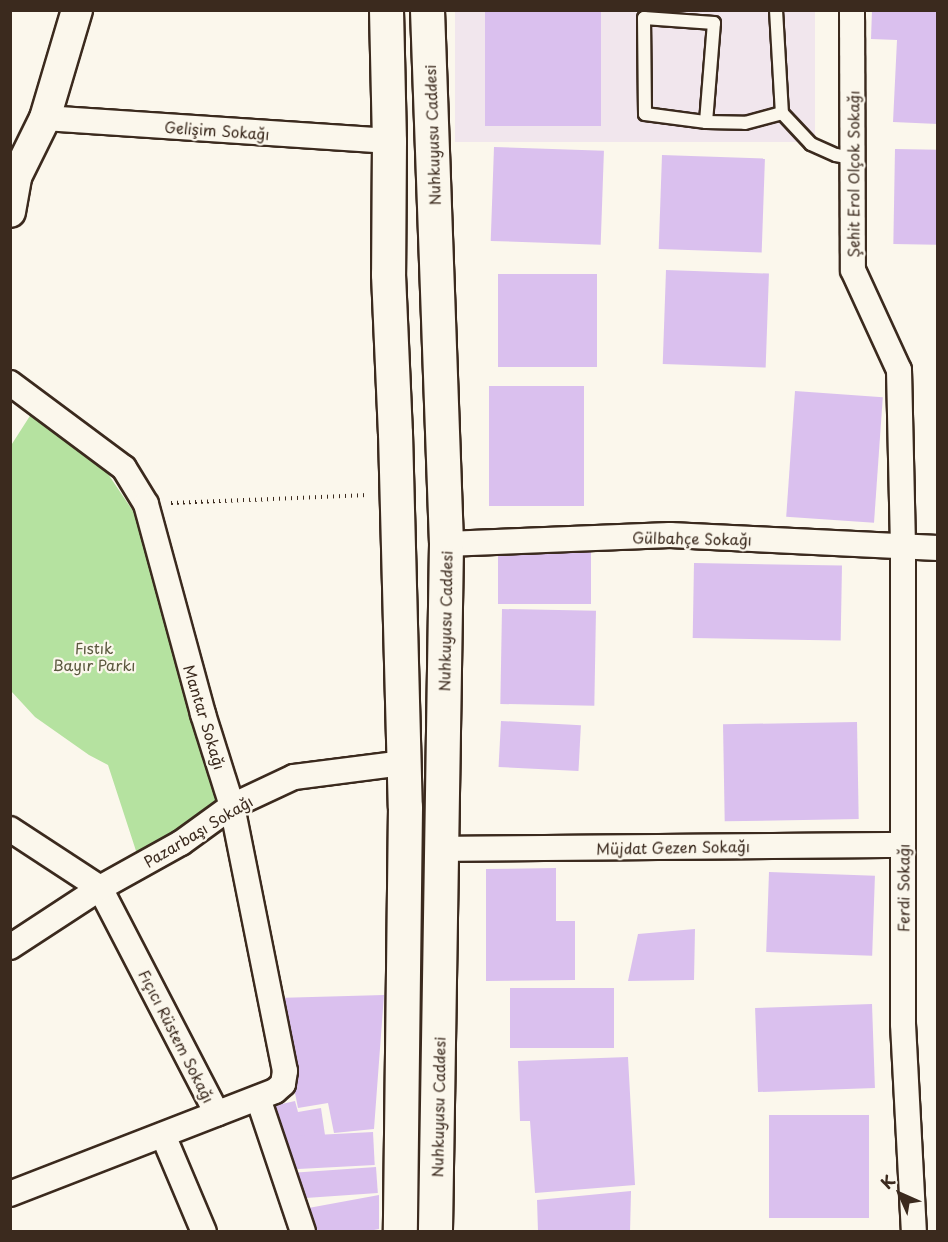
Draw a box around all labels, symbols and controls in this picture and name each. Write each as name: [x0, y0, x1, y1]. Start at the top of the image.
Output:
street label: Nuhkuyusu Caddesi: [421, 64, 443, 206]
street label: Şehit Erol Olçok Sokağı: [844, 89, 862, 259]
street label: Gelişim Sokağı: [164, 117, 270, 143]
street label: Gülbahçe Sokağı: [632, 528, 752, 548]
street label: Nuhkuyusu Caddesi: [435, 550, 455, 692]
park label: Fıstık Bayır Parkı: [52, 638, 136, 673]
street label: Mantar Sokağı: [181, 663, 229, 771]
street label: Pazarbaşı Sokağı: [140, 791, 256, 871]
street label: Müjdat Gezen Sokağı: [596, 837, 750, 857]
street label: Ferdi Sokağı: [894, 844, 912, 932]
street label: Fıçıcı Rüstem Sokağı: [135, 966, 219, 1106]
street label: Nuhkuyusu Caddesi: [428, 1036, 448, 1178]
north arrow: [870, 1164, 930, 1224]
text: K: [875, 1169, 900, 1194]

